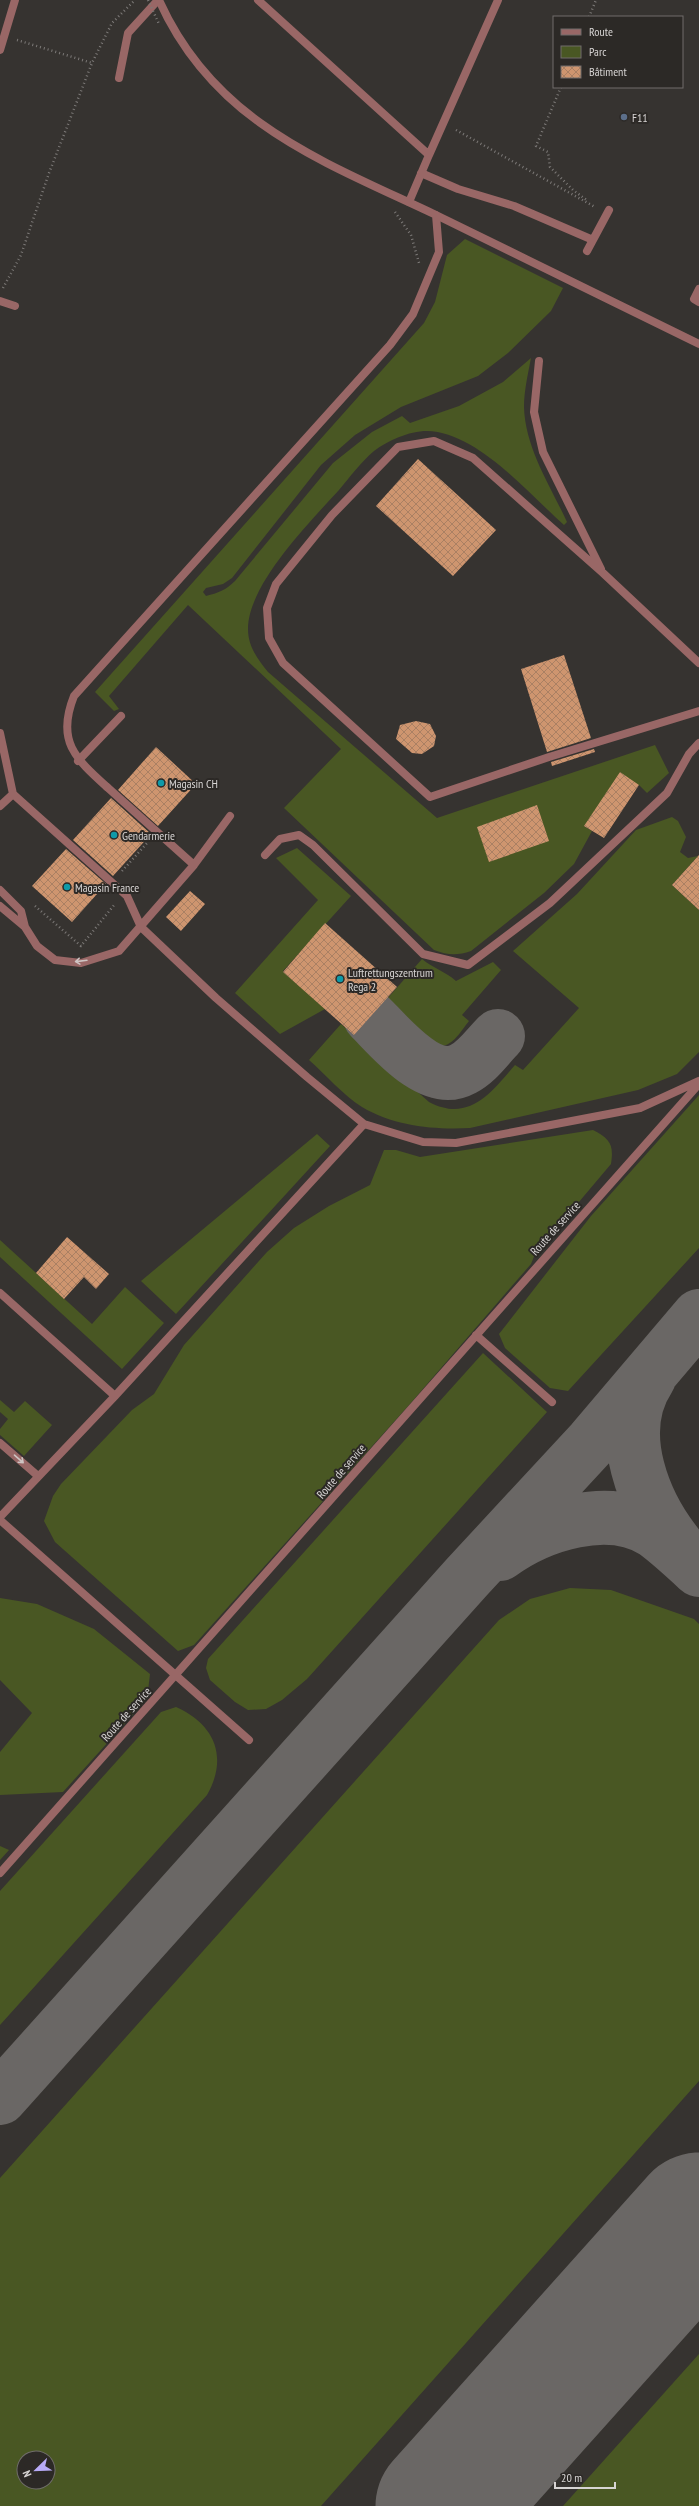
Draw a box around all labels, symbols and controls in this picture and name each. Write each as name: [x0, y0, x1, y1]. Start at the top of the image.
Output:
legend: [553, 16, 683, 88]
text: Route: [589, 24, 613, 39]
text: Parc: [589, 44, 607, 59]
text: Bâtiment: [589, 64, 627, 79]
place label: F11: [632, 110, 648, 125]
marker: F11: [619, 112, 629, 122]
place label: Magasin CH: [169, 776, 218, 791]
marker: Magasin CH: [156, 778, 166, 788]
place label: Gendarmerie: [122, 828, 175, 843]
marker: Gendarmerie: [109, 830, 119, 840]
place label: Magasin France: [75, 880, 139, 895]
marker: Magasin France: [62, 882, 72, 892]
one-way arrow: [75, 957, 88, 965]
place label: Luftrettungszentrum Rega 2: [348, 965, 433, 994]
marker: Luftrettungszentrum Rega 2: [335, 974, 345, 984]
street label: Route de service: [527, 1198, 583, 1258]
street label: Route de service: [313, 1441, 369, 1501]
one-way arrow: [14, 1455, 24, 1464]
street label: Route de service: [98, 1684, 154, 1744]
north arrow: [16, 2450, 56, 2490]
scale bar: [555, 2464, 615, 2490]
text: N: [19, 2468, 34, 2479]
text: 20 m: [561, 2470, 582, 2485]

